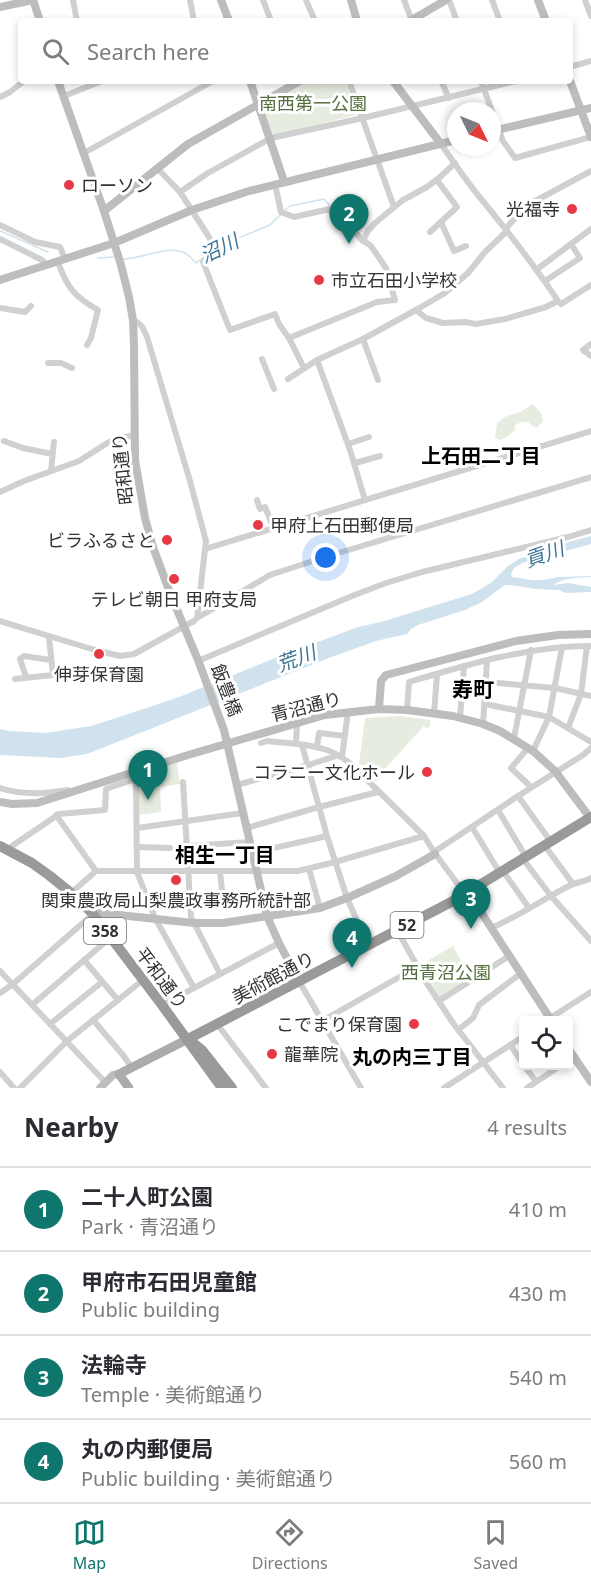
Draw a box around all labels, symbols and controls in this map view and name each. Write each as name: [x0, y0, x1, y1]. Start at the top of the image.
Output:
search box: [18, 18, 573, 84]
icon: search: [39, 35, 72, 68]
text: Search here: [87, 36, 209, 66]
park label: 南西第一公園: [259, 91, 367, 115]
north arrow: [447, 102, 501, 156]
place label: ローソン: [81, 173, 153, 197]
marker: ローソン: [62, 178, 76, 192]
pin: 2: [330, 194, 368, 244]
place label: 光福寺: [506, 197, 560, 221]
marker: 光福寺: [565, 202, 579, 216]
water label: 沼川: [195, 226, 245, 269]
place label: 市立石田小学校: [331, 268, 457, 292]
marker: 市立石田小学校: [312, 273, 326, 287]
street label: 昭和通り: [106, 432, 138, 506]
district label: 上石田二丁目: [421, 442, 541, 469]
place label: 甲府上石田郵便局: [270, 513, 414, 537]
marker: 甲府上石田郵便局: [251, 518, 265, 532]
place label: ビラふるさと: [47, 528, 155, 552]
marker: ビラふるさと: [160, 533, 174, 547]
water label: 貢川: [521, 534, 569, 573]
your location: [311, 543, 340, 572]
marker: テレビ朝日 甲府支局: [167, 572, 181, 586]
place label: テレビ朝日 甲府支局: [91, 587, 257, 611]
water label: 荒川: [273, 638, 321, 678]
marker: 伸芽保育園: [92, 647, 106, 661]
street label: 飯豊橋: [206, 660, 248, 720]
place label: 伸芽保育園: [54, 662, 144, 686]
district label: 寿町: [452, 675, 494, 703]
street label: 青沼通り: [268, 686, 344, 726]
pin: 1: [128, 750, 168, 800]
place label: コラニー文化ホール: [253, 760, 415, 784]
marker: コラニー文化ホール: [420, 765, 434, 779]
district label: 相生一丁目: [175, 841, 275, 868]
marker: 関東農政局山梨農政事務所統計部: [169, 873, 183, 887]
pin: 3: [452, 880, 490, 929]
place label: 関東農政局山梨農政事務所統計部: [41, 888, 311, 912]
road number: 52: [390, 912, 424, 938]
road number: 358: [84, 918, 126, 944]
pin: 4: [332, 918, 372, 968]
street label: 平和通り: [131, 942, 193, 1014]
street label: 美術館通り: [228, 945, 318, 1009]
park label: 西青沼公園: [401, 960, 491, 984]
place label: こでまり保育園: [276, 1012, 402, 1036]
map controls: [519, 1016, 573, 1070]
button: locate: [519, 1016, 573, 1070]
marker: こでまり保育園: [407, 1017, 421, 1031]
place label: 龍華院: [284, 1042, 338, 1066]
district label: 丸の内三丁目: [352, 1043, 472, 1070]
marker: 龍華院: [265, 1047, 279, 1061]
text: Nearby: [24, 1109, 119, 1145]
text: 4 results: [487, 1114, 567, 1141]
text: 二十人町公園: [81, 1181, 213, 1211]
text: 1: [38, 1196, 49, 1223]
text: 410 m: [509, 1196, 567, 1223]
text: Park · 青沼通り: [81, 1213, 219, 1240]
text: 甲府市石田児童館: [81, 1266, 257, 1296]
text: 2: [38, 1280, 49, 1307]
text: 430 m: [509, 1280, 567, 1307]
text: Public building: [81, 1296, 220, 1323]
text: 法輪寺: [81, 1349, 147, 1379]
text: 3: [38, 1364, 49, 1391]
text: 540 m: [509, 1364, 567, 1391]
text: Temple · 美術館通り: [81, 1381, 265, 1408]
text: 丸の内郵便局: [81, 1433, 213, 1463]
text: 4: [38, 1448, 49, 1475]
text: 560 m: [509, 1448, 567, 1475]
text: Public building · 美術館通り: [81, 1465, 336, 1492]
tab: Map: [73, 1516, 106, 1574]
tab: Directions: [252, 1516, 328, 1574]
tab: Saved: [473, 1516, 518, 1574]

